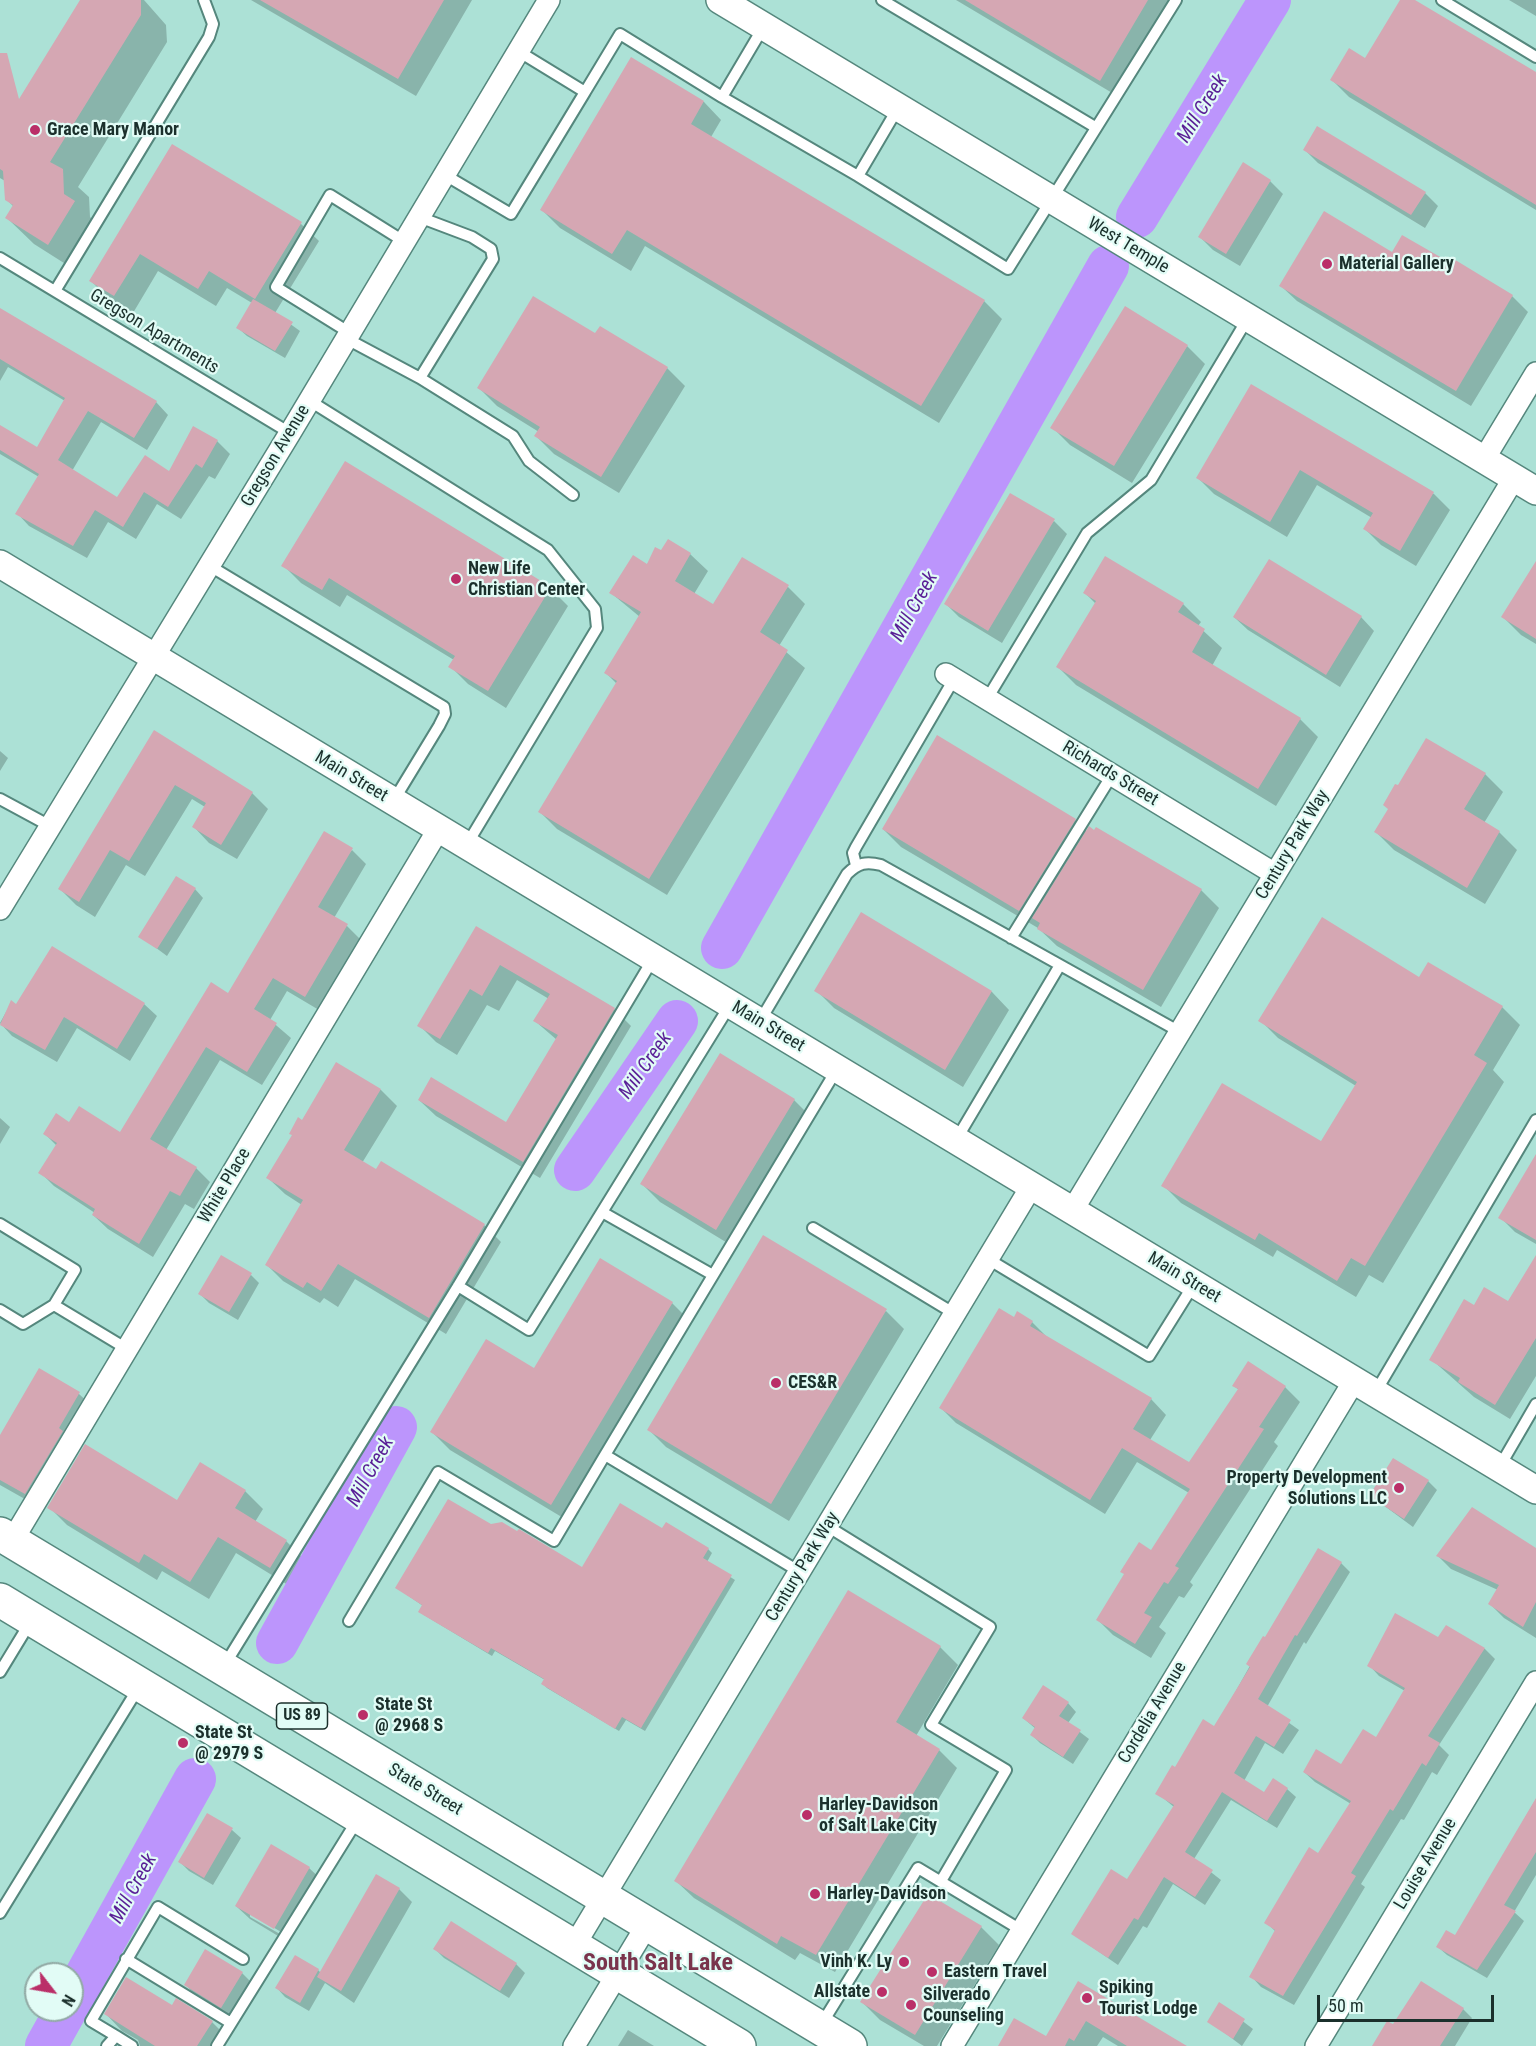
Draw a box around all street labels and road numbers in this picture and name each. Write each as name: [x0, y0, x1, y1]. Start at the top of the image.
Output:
street label: West Temple: [1083, 213, 1173, 279]
street label: Gregson Apartments: [86, 285, 222, 379]
street label: Gregson Avenue: [237, 401, 315, 511]
street label: Richards Street: [1058, 737, 1162, 811]
street label: Main Street: [311, 747, 391, 807]
street label: Century Park Way: [1252, 786, 1334, 904]
street label: Main Street: [728, 997, 808, 1057]
street label: White Place: [194, 1144, 256, 1228]
street label: Main Street: [1144, 1248, 1224, 1308]
street label: Century Park Way: [762, 1508, 844, 1626]
street label: Cordelia Avenue: [1114, 1658, 1192, 1768]
road number: US 89: [276, 1703, 328, 1729]
street label: State Street: [384, 1759, 466, 1821]
street label: Louise Avenue: [1390, 1814, 1462, 1914]

